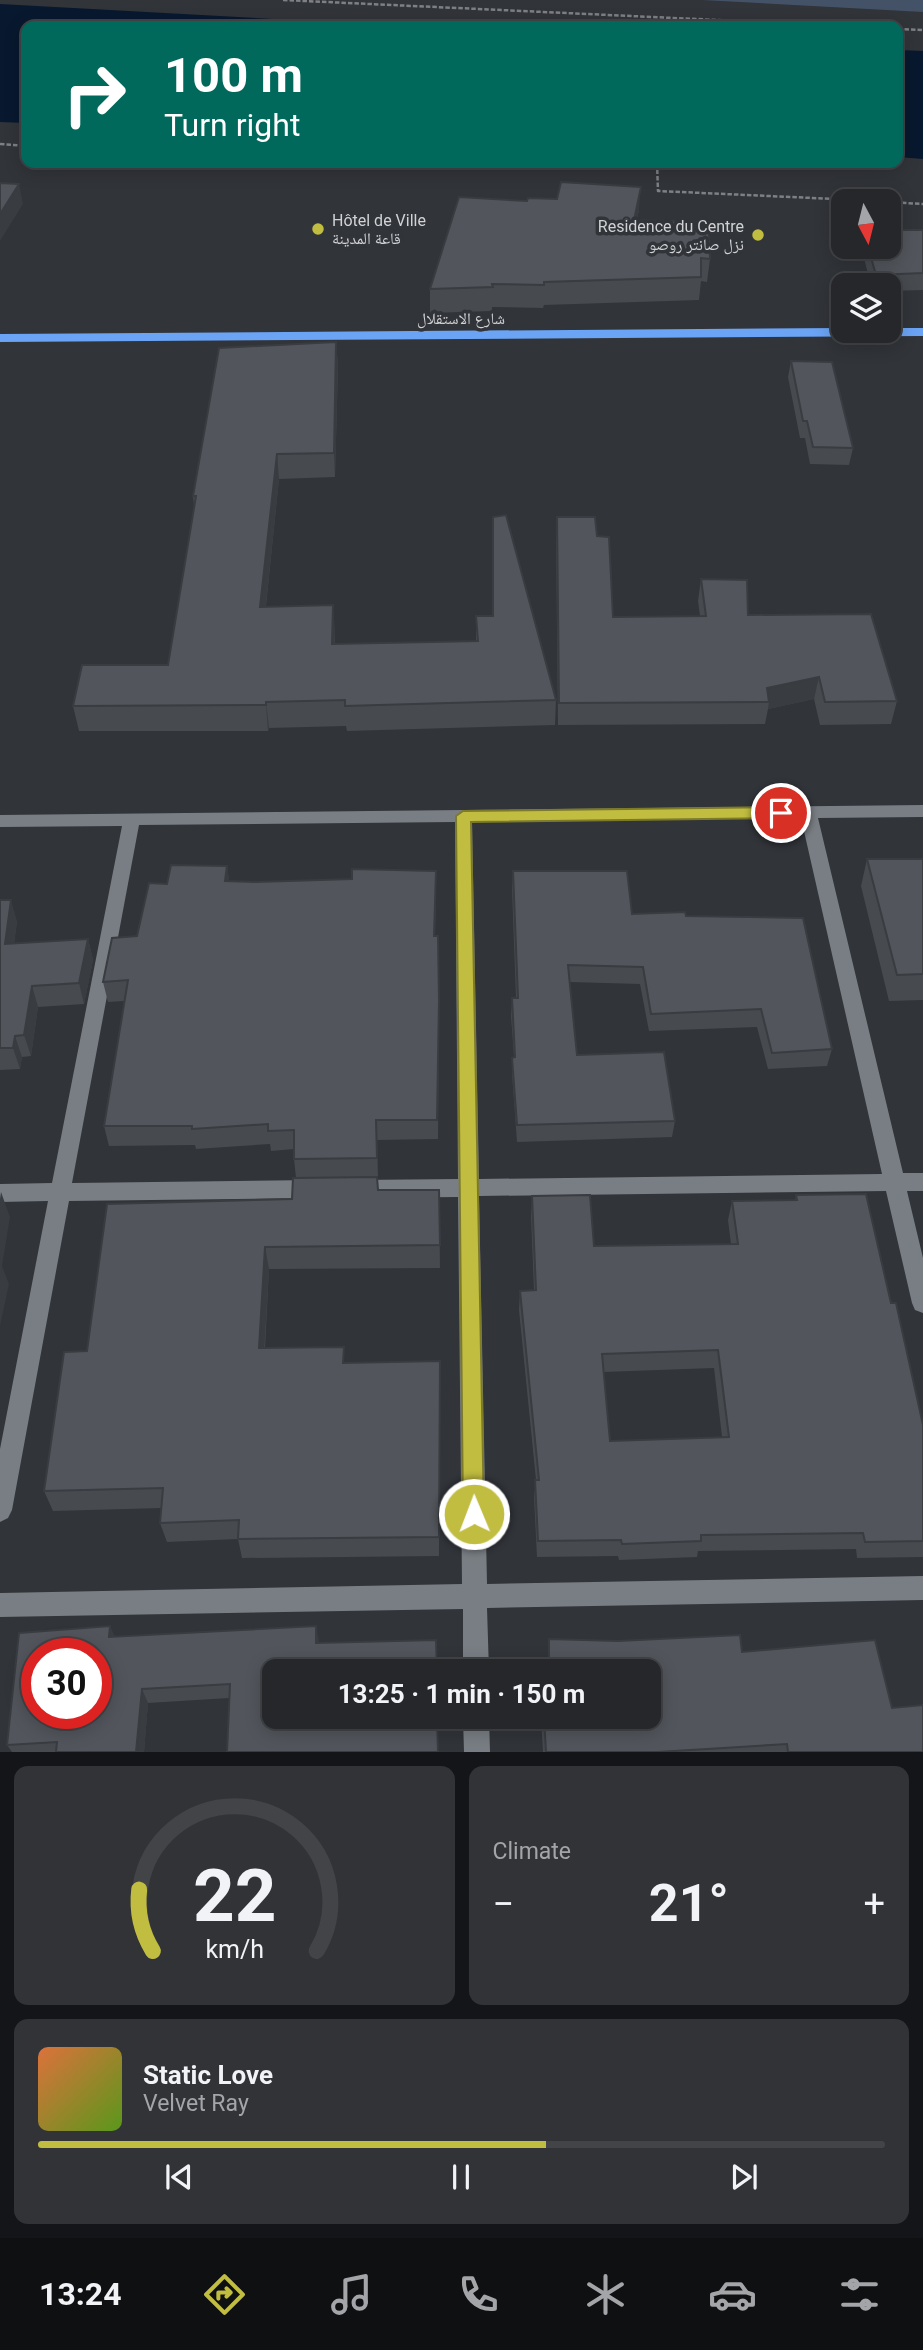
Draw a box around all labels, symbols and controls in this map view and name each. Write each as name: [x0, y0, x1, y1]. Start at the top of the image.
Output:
text: 100 m: [164, 47, 303, 104]
icon: right: [49, 49, 140, 140]
text: Turn right: [164, 106, 300, 144]
north arrow: [831, 189, 901, 259]
map controls: [831, 189, 901, 343]
place label: Hôtel de Ville قاعة المدينة: [332, 211, 426, 248]
place label: Residence du Centre نزل صانتر روصو: [598, 217, 744, 255]
marker: Hôtel de Ville قاعة المدينة: [310, 221, 326, 237]
marker: Residence du Centre نزل صانتر روصو: [750, 227, 766, 243]
button: layers: [831, 273, 901, 343]
street label: شارع الاستقلال: [417, 309, 505, 329]
pin: [751, 783, 811, 843]
icon: arrive: [762, 794, 800, 832]
position arrow: [437, 1477, 511, 1551]
speed limit sign: 30: [21, 1638, 112, 1729]
text: 13:25 · 1 min · 150 m: [338, 1679, 585, 1709]
text: Climate: [493, 1838, 571, 1865]
text: 22: [192, 1854, 276, 1940]
text: 21°: [649, 1873, 729, 1934]
text: −: [493, 1882, 514, 1926]
text: +: [863, 1882, 885, 1926]
text: km/h: [205, 1935, 264, 1964]
text: Static Love: [143, 2060, 273, 2090]
text: Velvet Ray: [143, 2090, 249, 2117]
icon: previous: [160, 2158, 198, 2196]
icon: pause: [442, 2158, 480, 2196]
icon: next: [725, 2158, 763, 2196]
icon: directions: [200, 2270, 249, 2319]
icon: music: [327, 2270, 376, 2319]
icon: phone: [454, 2270, 503, 2319]
icon: climate: [581, 2270, 630, 2319]
icon: car: [708, 2270, 757, 2319]
icon: filters: [835, 2270, 884, 2319]
text: 13:24: [39, 2275, 121, 2313]

